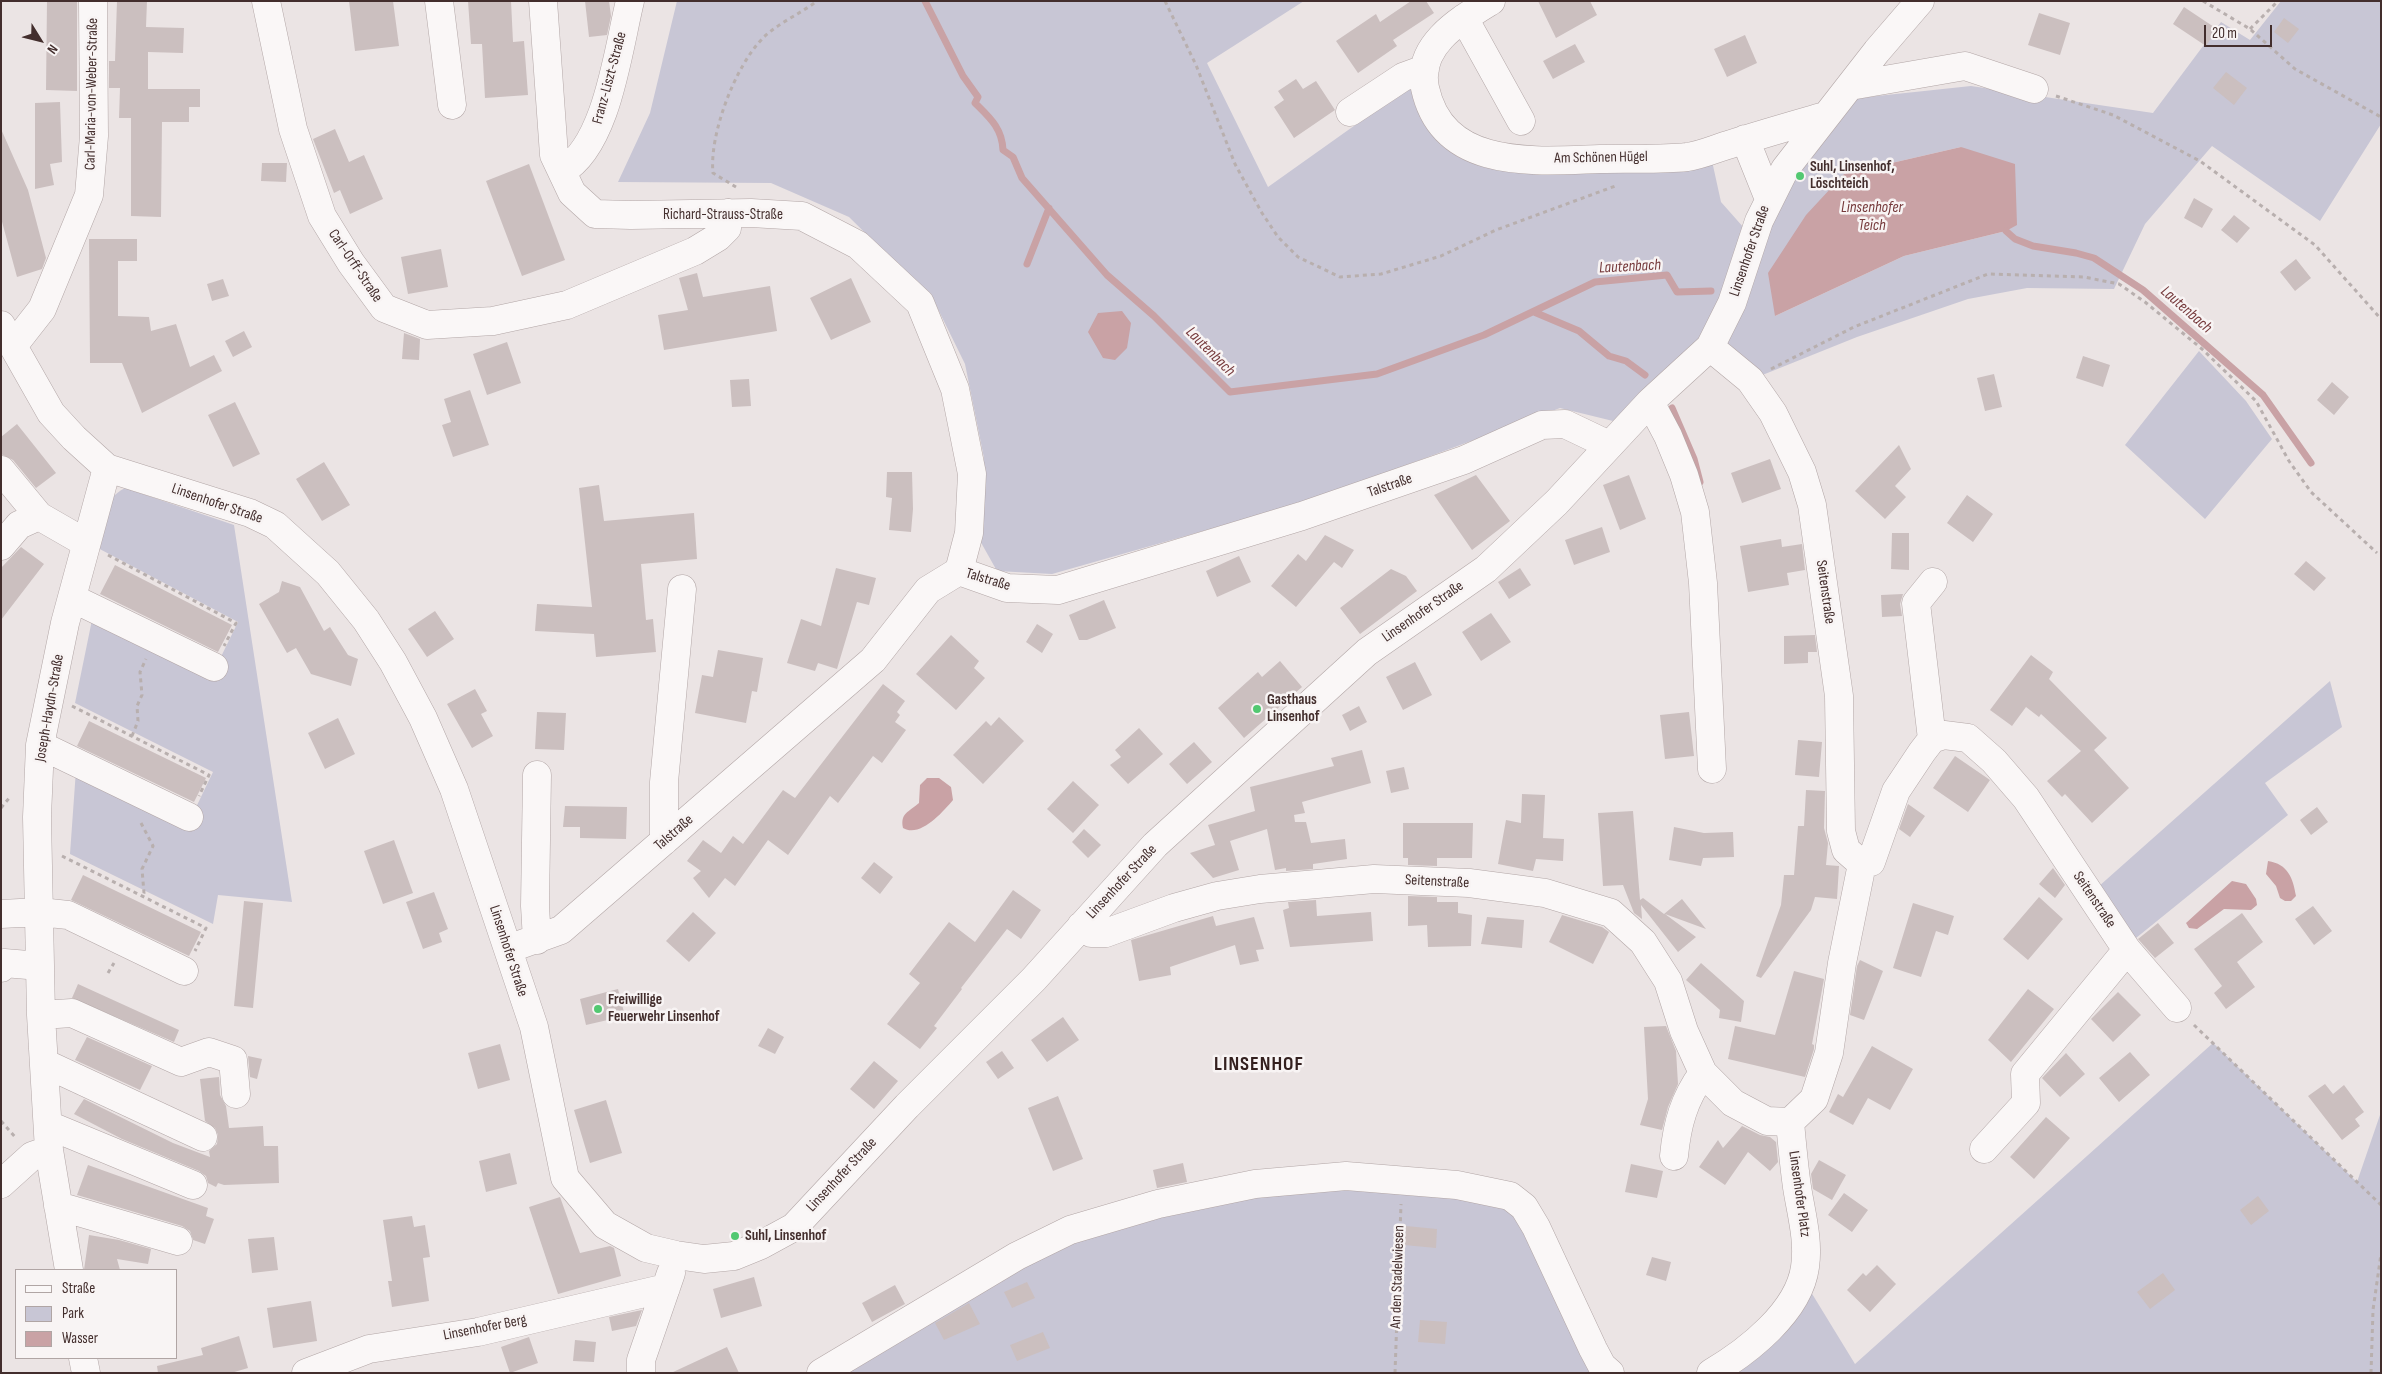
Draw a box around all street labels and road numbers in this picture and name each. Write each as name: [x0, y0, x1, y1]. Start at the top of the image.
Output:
street label: Carl-Maria-von-Weber-Straße: [82, 18, 102, 170]
street label: Franz-Liszt-Straße: [589, 30, 631, 126]
street label: Am Schönen Hügel: [1554, 148, 1648, 168]
street label: Linsenhofer Straße: [1726, 203, 1774, 299]
street label: Richard-Strauss-Straße: [663, 206, 783, 224]
street label: Carl-Orff-Straße: [324, 226, 386, 306]
street label: Talstraße: [1365, 470, 1415, 502]
street label: Linsenhofer Straße: [169, 480, 265, 528]
street label: Seitenstraße: [1812, 559, 1838, 625]
street label: Talstraße: [963, 565, 1013, 595]
street label: Linsenhofer Straße: [1379, 577, 1467, 647]
street label: Joseph-Haydn-Straße: [32, 653, 68, 763]
street label: Talstraße: [651, 811, 697, 855]
street label: Linsenhofer Straße: [1083, 841, 1161, 923]
street label: Seitenstraße: [2069, 868, 2119, 932]
street label: Seitenstraße: [1404, 871, 1470, 893]
street label: Linsenhofer Straße: [485, 903, 531, 999]
street label: Linsenhofer Straße: [803, 1134, 881, 1216]
street label: Linsenhofer Platz: [1784, 1150, 1814, 1238]
street label: An den Stadelwiesen: [1387, 1225, 1409, 1329]
street label: Linsenhofer Berg: [442, 1311, 528, 1345]

